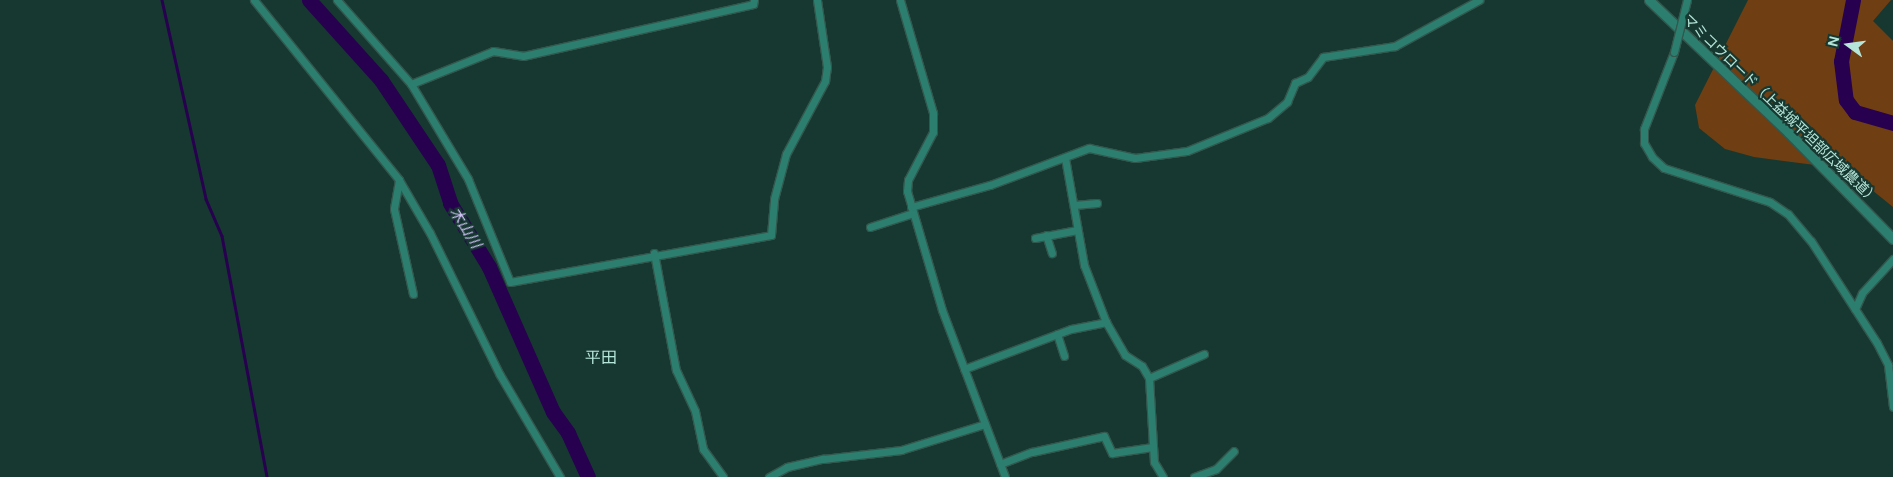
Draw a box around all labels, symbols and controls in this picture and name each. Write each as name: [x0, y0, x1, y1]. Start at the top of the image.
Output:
street label: マミコウロード（上益城平坦部広域農道）: [1679, 11, 1883, 207]
north arrow: [1823, 20, 1873, 70]
text: N: [1823, 34, 1843, 49]
water label: 木山川: [445, 204, 485, 252]
district label: 平田: [585, 348, 617, 368]

